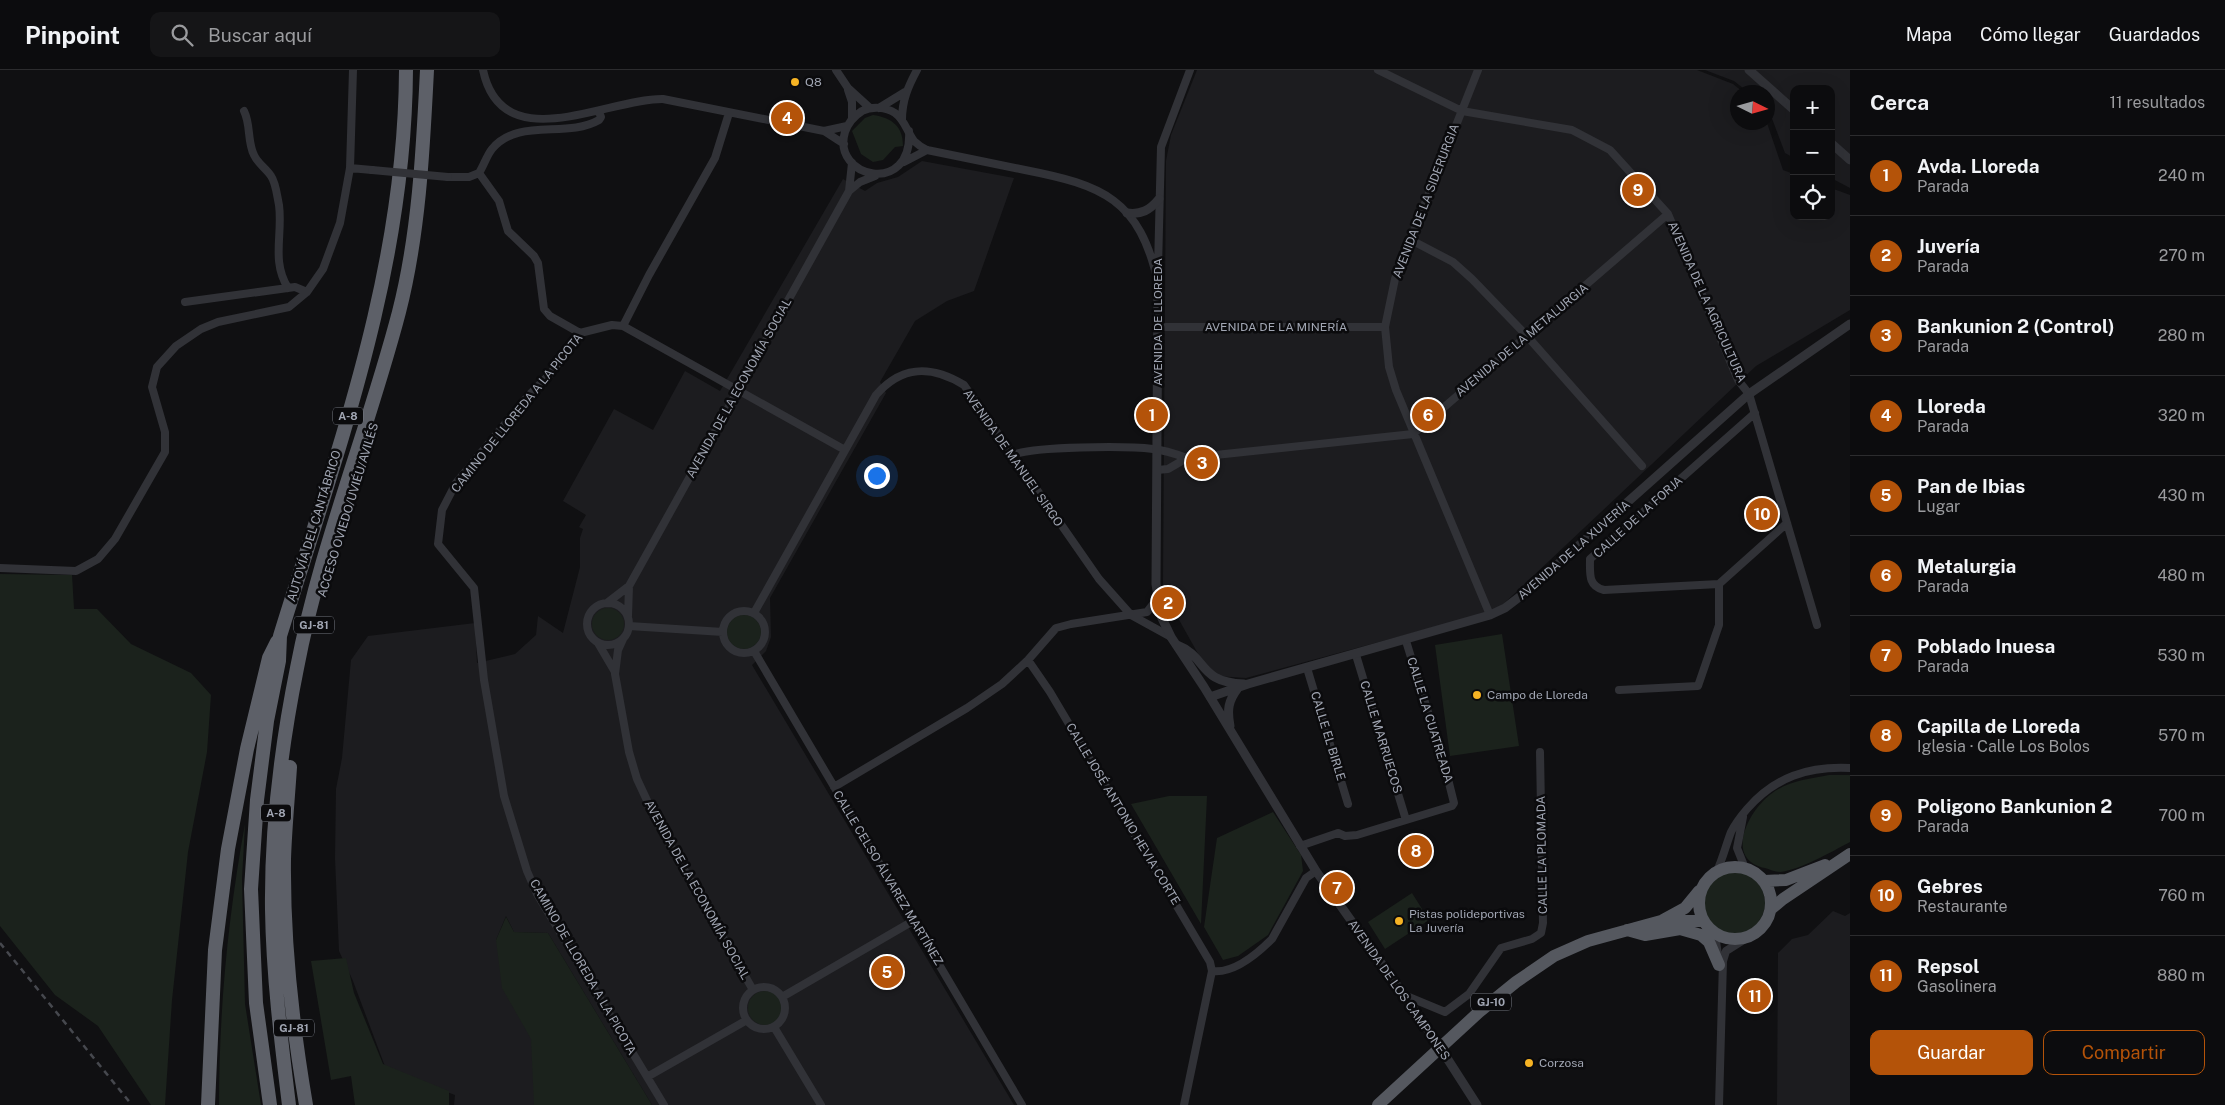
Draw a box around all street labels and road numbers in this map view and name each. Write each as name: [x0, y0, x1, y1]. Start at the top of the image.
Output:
street label: AVENIDA DE LA SIDERURGIA: [1390, 121, 1462, 280]
street label: AVENIDA DE LA AGRICULTURA: [1665, 219, 1749, 385]
street label: AVENIDA DE LLOREDA: [1151, 258, 1165, 386]
street label: AVENIDA DE LA METALURGIA: [1453, 280, 1591, 400]
street label: AVENIDA DE LA ECONOMÍA SOCIAL: [684, 296, 794, 480]
street label: AVENIDA DE LA MINERÍA: [1205, 320, 1348, 334]
street label: CAMINO DE LLOREDA A LA PICOTA: [449, 330, 586, 495]
street label: AVENIDA DE MANUEL SIRGO: [960, 387, 1066, 529]
road number: A-8: [333, 408, 363, 424]
street label: ACCESO OVIEDO/UVIÉU/AVILÉS: [315, 421, 381, 599]
street label: AUTOVÍA DEL CANTÁBRICO: [284, 448, 344, 603]
street label: CALLE DE LA FORJA: [1591, 473, 1686, 561]
street label: AVENIDA DE LA XUVERÍA: [1515, 497, 1633, 603]
road number: GJ-81: [294, 616, 334, 634]
street label: CALLE LA CUATREADA: [1404, 655, 1456, 785]
street label: CALLE MARRUECOS: [1357, 679, 1405, 795]
street label: CALLE EL BIRLE: [1308, 690, 1348, 782]
street label: CALLE JOSÉ ANTONIO HEVIA CORTE: [1063, 721, 1183, 907]
street label: CALLE CELSO ÁLVAREZ MARTÍNEZ: [830, 788, 946, 968]
street label: CALLE LA PLOMADA: [1534, 795, 1550, 914]
street label: AVENIDA DE LA ECONOMÍA SOCIAL: [642, 798, 752, 982]
road number: A-8: [261, 804, 291, 821]
street label: CAMINO DE LLOREDA A LA PICOTA: [527, 877, 639, 1058]
street label: AVENIDA DE LOS CAMPONES: [1345, 917, 1453, 1063]
road number: GJ-10: [1471, 994, 1511, 1010]
road number: GJ-81: [274, 1020, 314, 1036]

